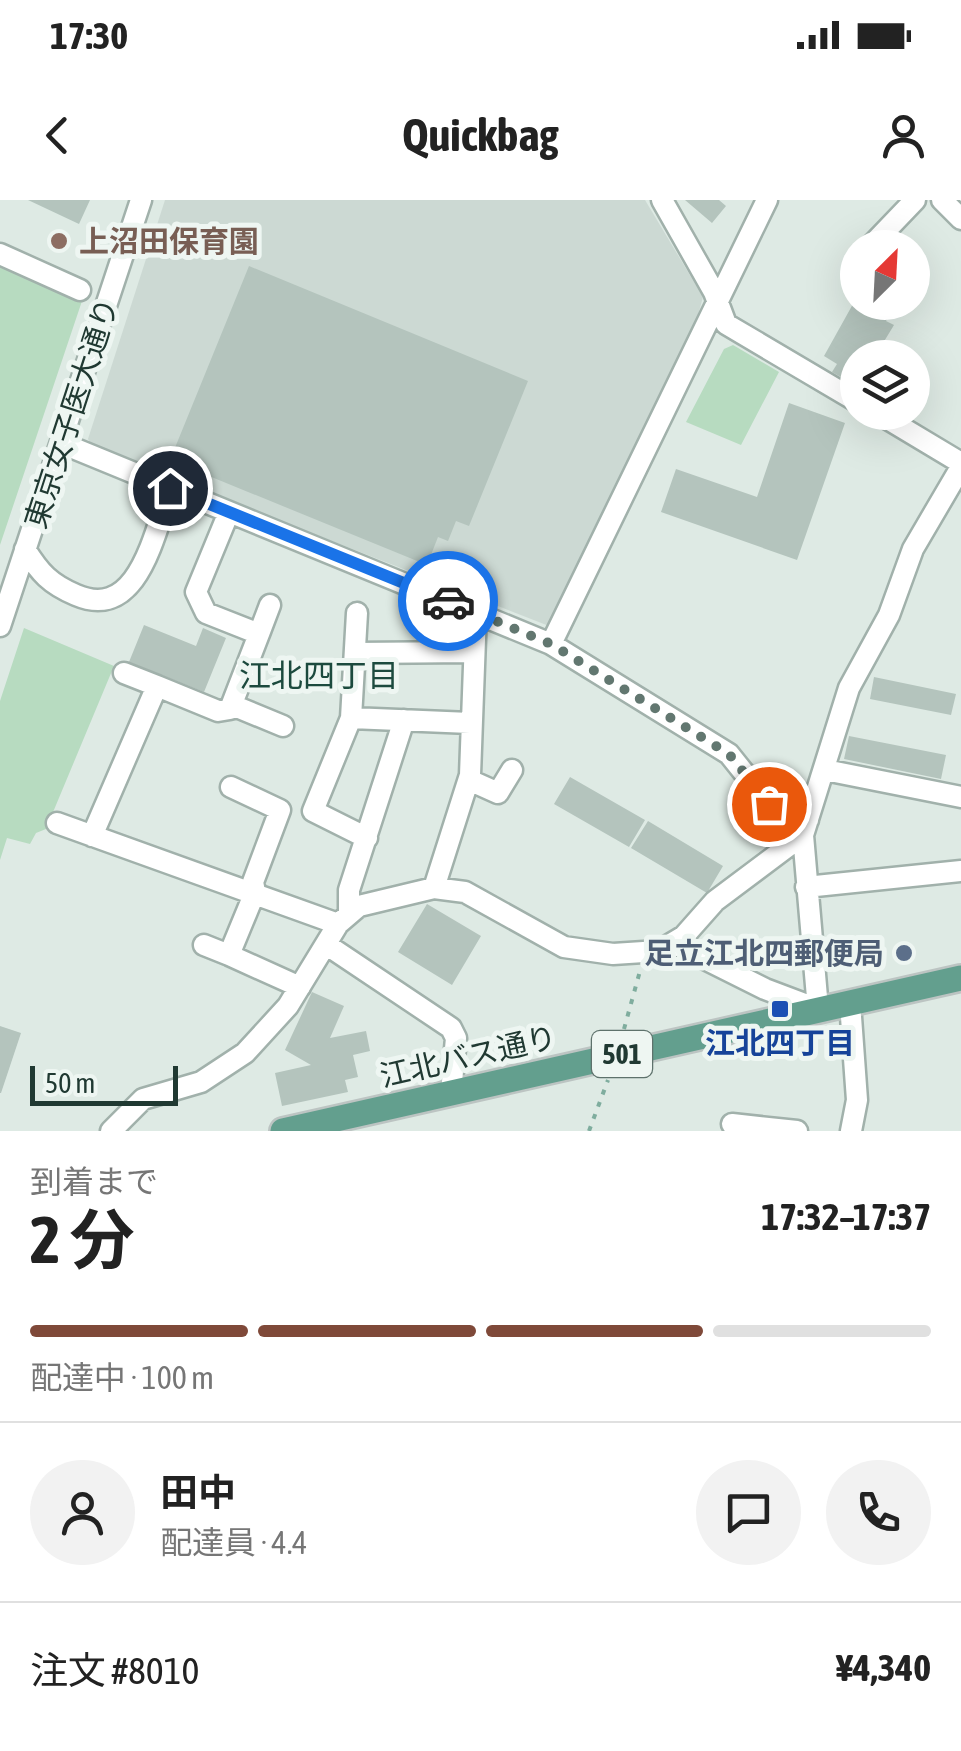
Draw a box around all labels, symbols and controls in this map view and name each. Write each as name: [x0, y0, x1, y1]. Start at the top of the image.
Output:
text: 17:30: [50, 14, 128, 57]
icon: back: [30, 108, 85, 163]
icon: person: [876, 108, 931, 163]
text: Quickbag: [402, 109, 559, 161]
place label: 上沼田保育園: [79, 224, 259, 258]
marker: 上沼田保育園: [48, 230, 70, 252]
north arrow: [840, 230, 930, 320]
map controls: [840, 230, 930, 430]
street label: 東京女子医大通り: [18, 294, 124, 532]
button: layers: [840, 340, 930, 430]
pin: [128, 446, 213, 531]
icon: home: [143, 461, 198, 516]
courier: [398, 551, 498, 651]
icon: car: [421, 574, 476, 629]
district label: 江北四丁目: [239, 657, 399, 694]
pin: [727, 762, 812, 847]
icon: bag: [742, 777, 797, 832]
place label: 足立江北四郵便局: [644, 936, 884, 970]
marker: 足立江北四郵便局: [893, 942, 915, 964]
marker: 江北四丁目: [769, 998, 791, 1020]
street label: 江北バス通り: [376, 1019, 560, 1093]
place label: 江北四丁目: [705, 1026, 855, 1060]
road number: 501: [592, 1031, 652, 1077]
scale bar: [30, 1061, 178, 1106]
text: 50 m: [45, 1067, 95, 1099]
text: 到着まで: [30, 1163, 158, 1200]
text: 17:32–17:37: [761, 1195, 931, 1238]
text: 2 分: [30, 1202, 134, 1277]
text: 配達中 · 100 m: [30, 1359, 214, 1396]
button: person: [30, 1460, 135, 1565]
button: chat: [696, 1460, 801, 1565]
button: phone: [826, 1460, 931, 1565]
text: 田中: [160, 1471, 236, 1514]
text: 配達員 · 4.4: [160, 1524, 307, 1561]
text: ¥4,340: [836, 1646, 931, 1689]
text: 注文 #8010: [30, 1649, 199, 1692]

